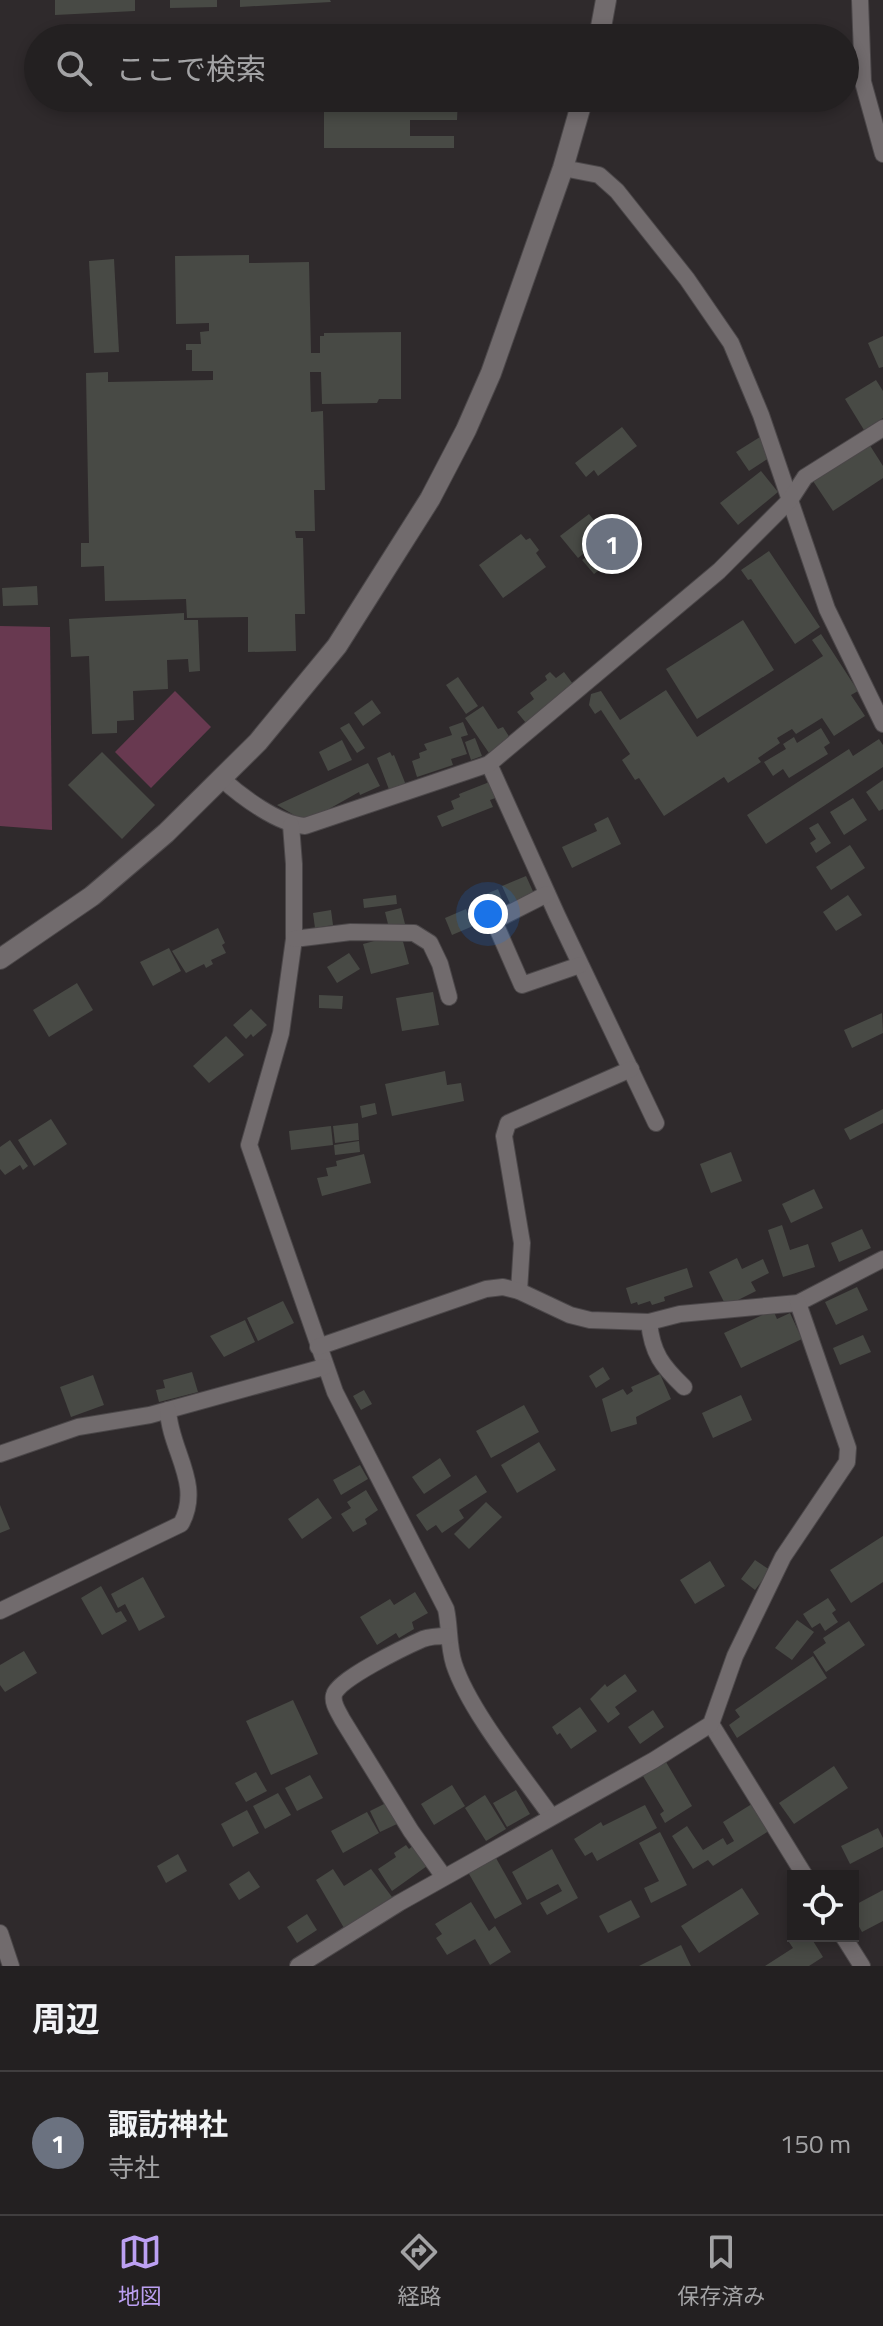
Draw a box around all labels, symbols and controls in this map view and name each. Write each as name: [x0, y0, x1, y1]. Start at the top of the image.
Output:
search box: [24, 24, 859, 112]
icon: search: [52, 46, 96, 90]
text: ここで検索: [116, 46, 266, 92]
pin: 1: [586, 514, 638, 574]
your location: [468, 894, 508, 934]
map controls: [787, 1870, 859, 1942]
button: locate: [787, 1870, 859, 1942]
text: 周辺: [32, 1992, 100, 2044]
text: 諏訪神社: [108, 2101, 228, 2147]
text: 1: [51, 2124, 65, 2163]
text: 150 m: [780, 2124, 851, 2163]
text: 寺社: [108, 2148, 160, 2187]
tab: 地図: [118, 2230, 162, 2313]
tab: 経路: [397, 2230, 441, 2313]
tab: 保存済み: [677, 2230, 765, 2313]

